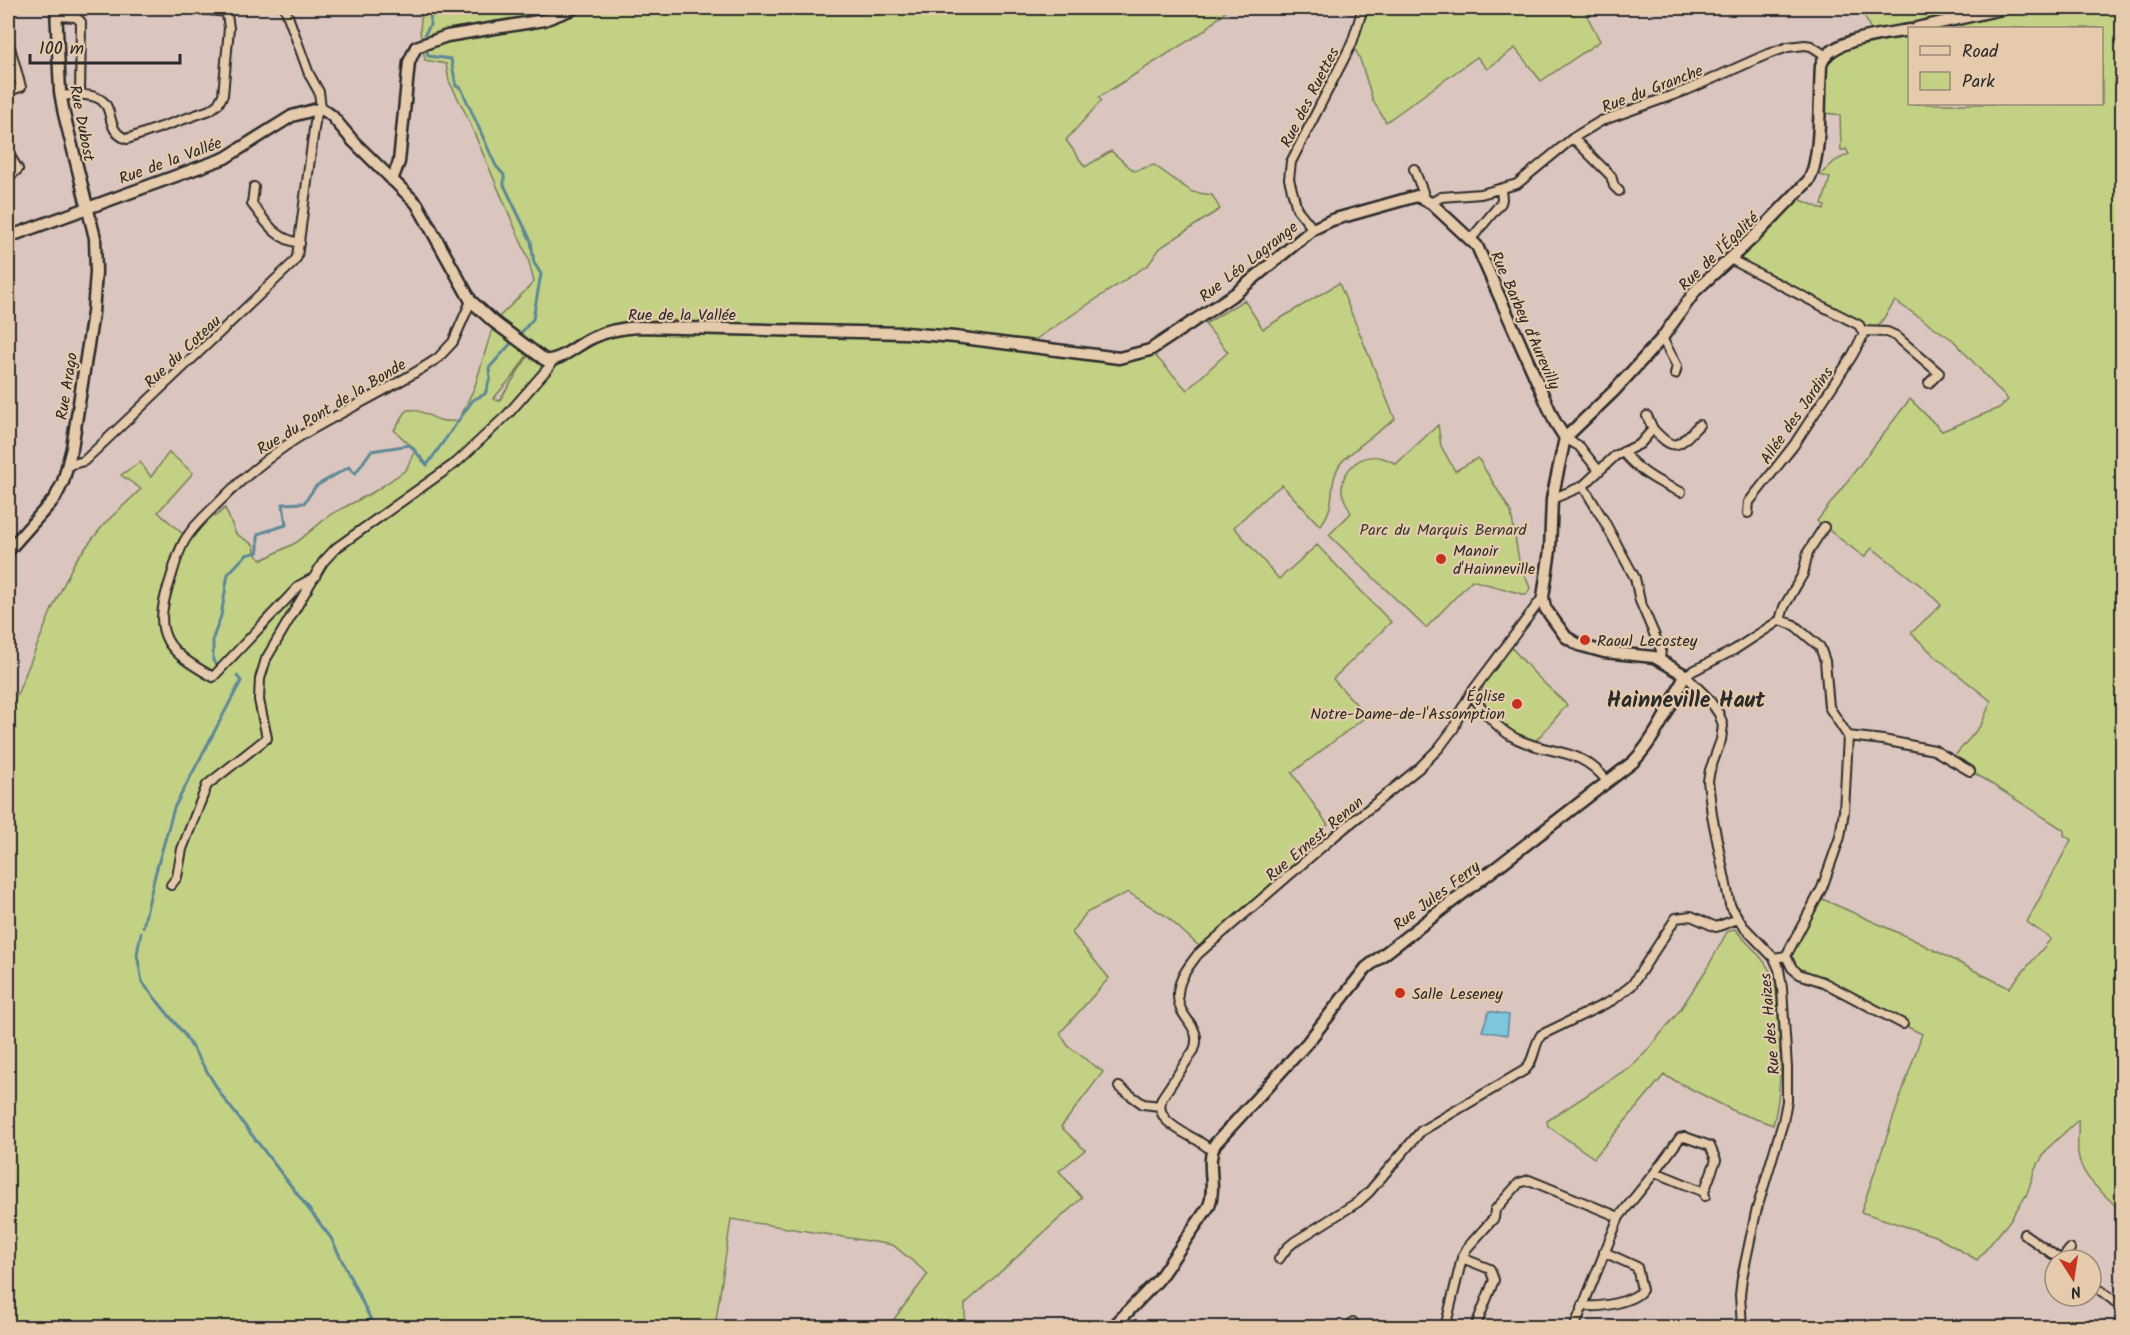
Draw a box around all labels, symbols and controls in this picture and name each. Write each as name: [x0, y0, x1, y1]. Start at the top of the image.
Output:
scale bar: [30, 27, 180, 65]
legend: [1908, 27, 2103, 105]
text: 100 m: [39, 35, 84, 64]
text: Road: [1962, 38, 1999, 67]
street label: Rue des Ruettes: [1274, 43, 1346, 152]
street label: Rue du Granche: [1598, 59, 1707, 120]
text: Park: [1962, 68, 1995, 97]
street label: Rue Dubost: [62, 83, 101, 164]
street label: Rue de la Vallée: [115, 131, 226, 192]
street label: Rue de l'Égalité: [1673, 206, 1766, 297]
street label: Rue Léo Lagrange: [1194, 215, 1304, 309]
street label: Rue Barbey d'Aurevilly: [1483, 247, 1567, 394]
street label: Rue de la Vallée: [628, 303, 736, 328]
street label: Rue du Coteau: [139, 309, 228, 395]
street label: Rue Arago: [50, 351, 85, 422]
street label: Rue du Pont de la Bonde: [252, 353, 411, 462]
street label: Allée des Jardins: [1754, 362, 1840, 470]
park label: Parc du Marquis Bernard: [1360, 518, 1527, 543]
place label: Manoir d'Hainneville: [1453, 539, 1535, 582]
marker: Manoir d'Hainneville: [1434, 552, 1448, 566]
place label: Raoul Lecostey: [1597, 629, 1698, 654]
marker: Raoul Lecostey: [1578, 633, 1592, 647]
place label: Église Notre-Dame-de-l'Assomption: [1310, 684, 1505, 727]
district label: Hainneville Haut: [1607, 684, 1766, 719]
marker: Église Notre-Dame-de-l'Assomption: [1510, 697, 1524, 711]
street label: Rue Ernest Renan: [1260, 790, 1370, 888]
street label: Rue Jules Ferry: [1388, 855, 1486, 937]
street label: Rue des Haizes: [1754, 972, 1787, 1076]
place label: Salle Leseney: [1412, 982, 1503, 1007]
marker: Salle Leseney: [1393, 986, 1407, 1000]
north arrow: [2043, 1248, 2103, 1308]
text: N: [2068, 1278, 2083, 1304]

